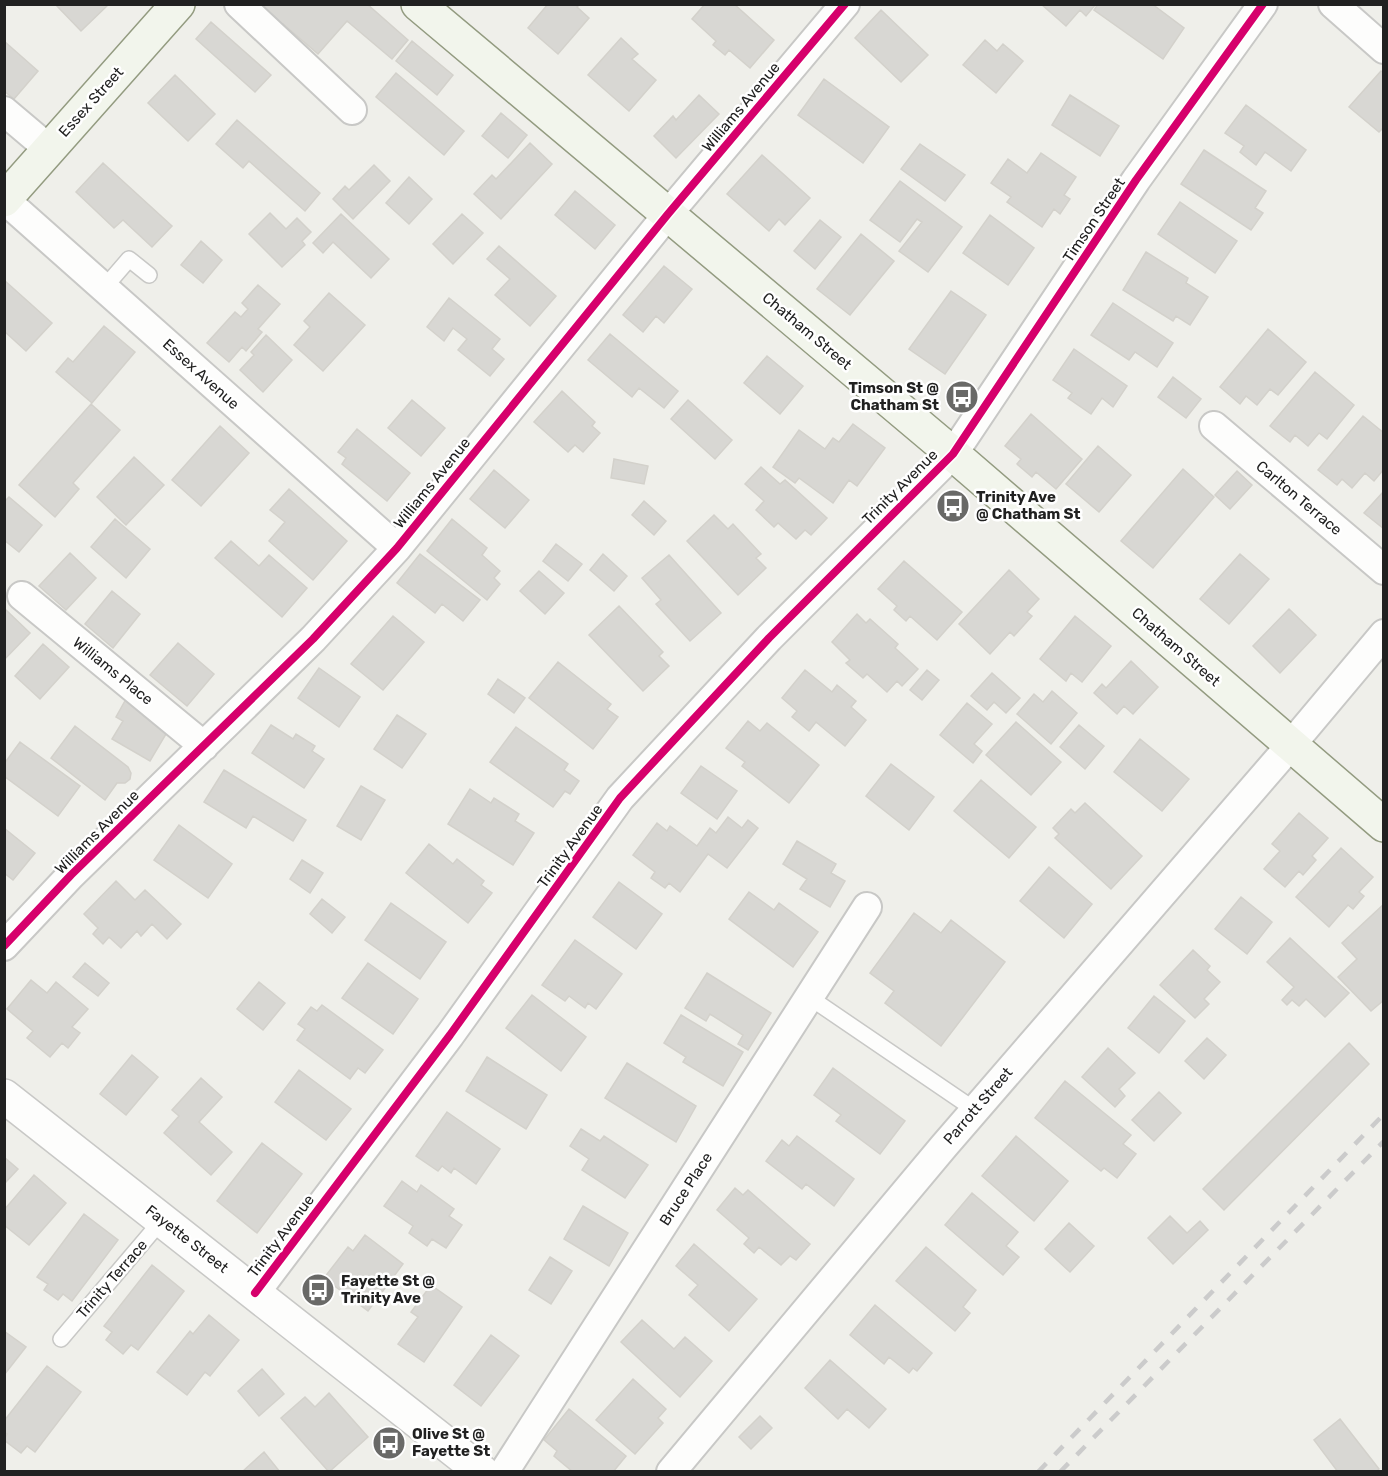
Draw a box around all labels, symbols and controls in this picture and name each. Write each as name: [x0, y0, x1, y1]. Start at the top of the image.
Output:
street label: Williams Avenue: [698, 58, 784, 156]
street label: Essex Street: [55, 63, 127, 141]
street label: Timson Street: [1059, 174, 1129, 266]
street label: Chatham Street: [759, 288, 855, 374]
street label: Essex Avenue: [159, 335, 243, 413]
place label: Timson St @ Chatham St: [849, 379, 939, 414]
bus stop icon: Timson St @ Chatham St: [944, 379, 980, 415]
street label: Williams Avenue: [390, 434, 474, 532]
street label: Trinity Avenue: [859, 446, 941, 528]
street label: Carlton Terrace: [1252, 457, 1346, 539]
bus stop icon: Trinity Ave @ Chatham St: [935, 488, 971, 524]
place label: Trinity Ave @ Chatham St: [976, 488, 1080, 523]
street label: Chatham Street: [1128, 604, 1224, 690]
street label: Williams Place: [69, 633, 157, 709]
street label: Williams Avenue: [51, 786, 143, 878]
street label: Trinity Avenue: [534, 801, 606, 891]
street label: Parrott Street: [940, 1064, 1016, 1148]
street label: Bruce Place: [656, 1149, 716, 1229]
street label: Trinity Avenue: [244, 1191, 318, 1281]
street label: Fayette Street: [142, 1201, 232, 1277]
street label: Trinity Terrace: [73, 1236, 151, 1322]
bus stop icon: Fayette St @ Trinity Ave: [300, 1272, 336, 1308]
place label: Fayette St @ Trinity Ave: [341, 1272, 435, 1307]
bus stop icon: Olive St @ Fayette St: [371, 1425, 407, 1461]
place label: Olive St @ Fayette St: [412, 1425, 490, 1460]

